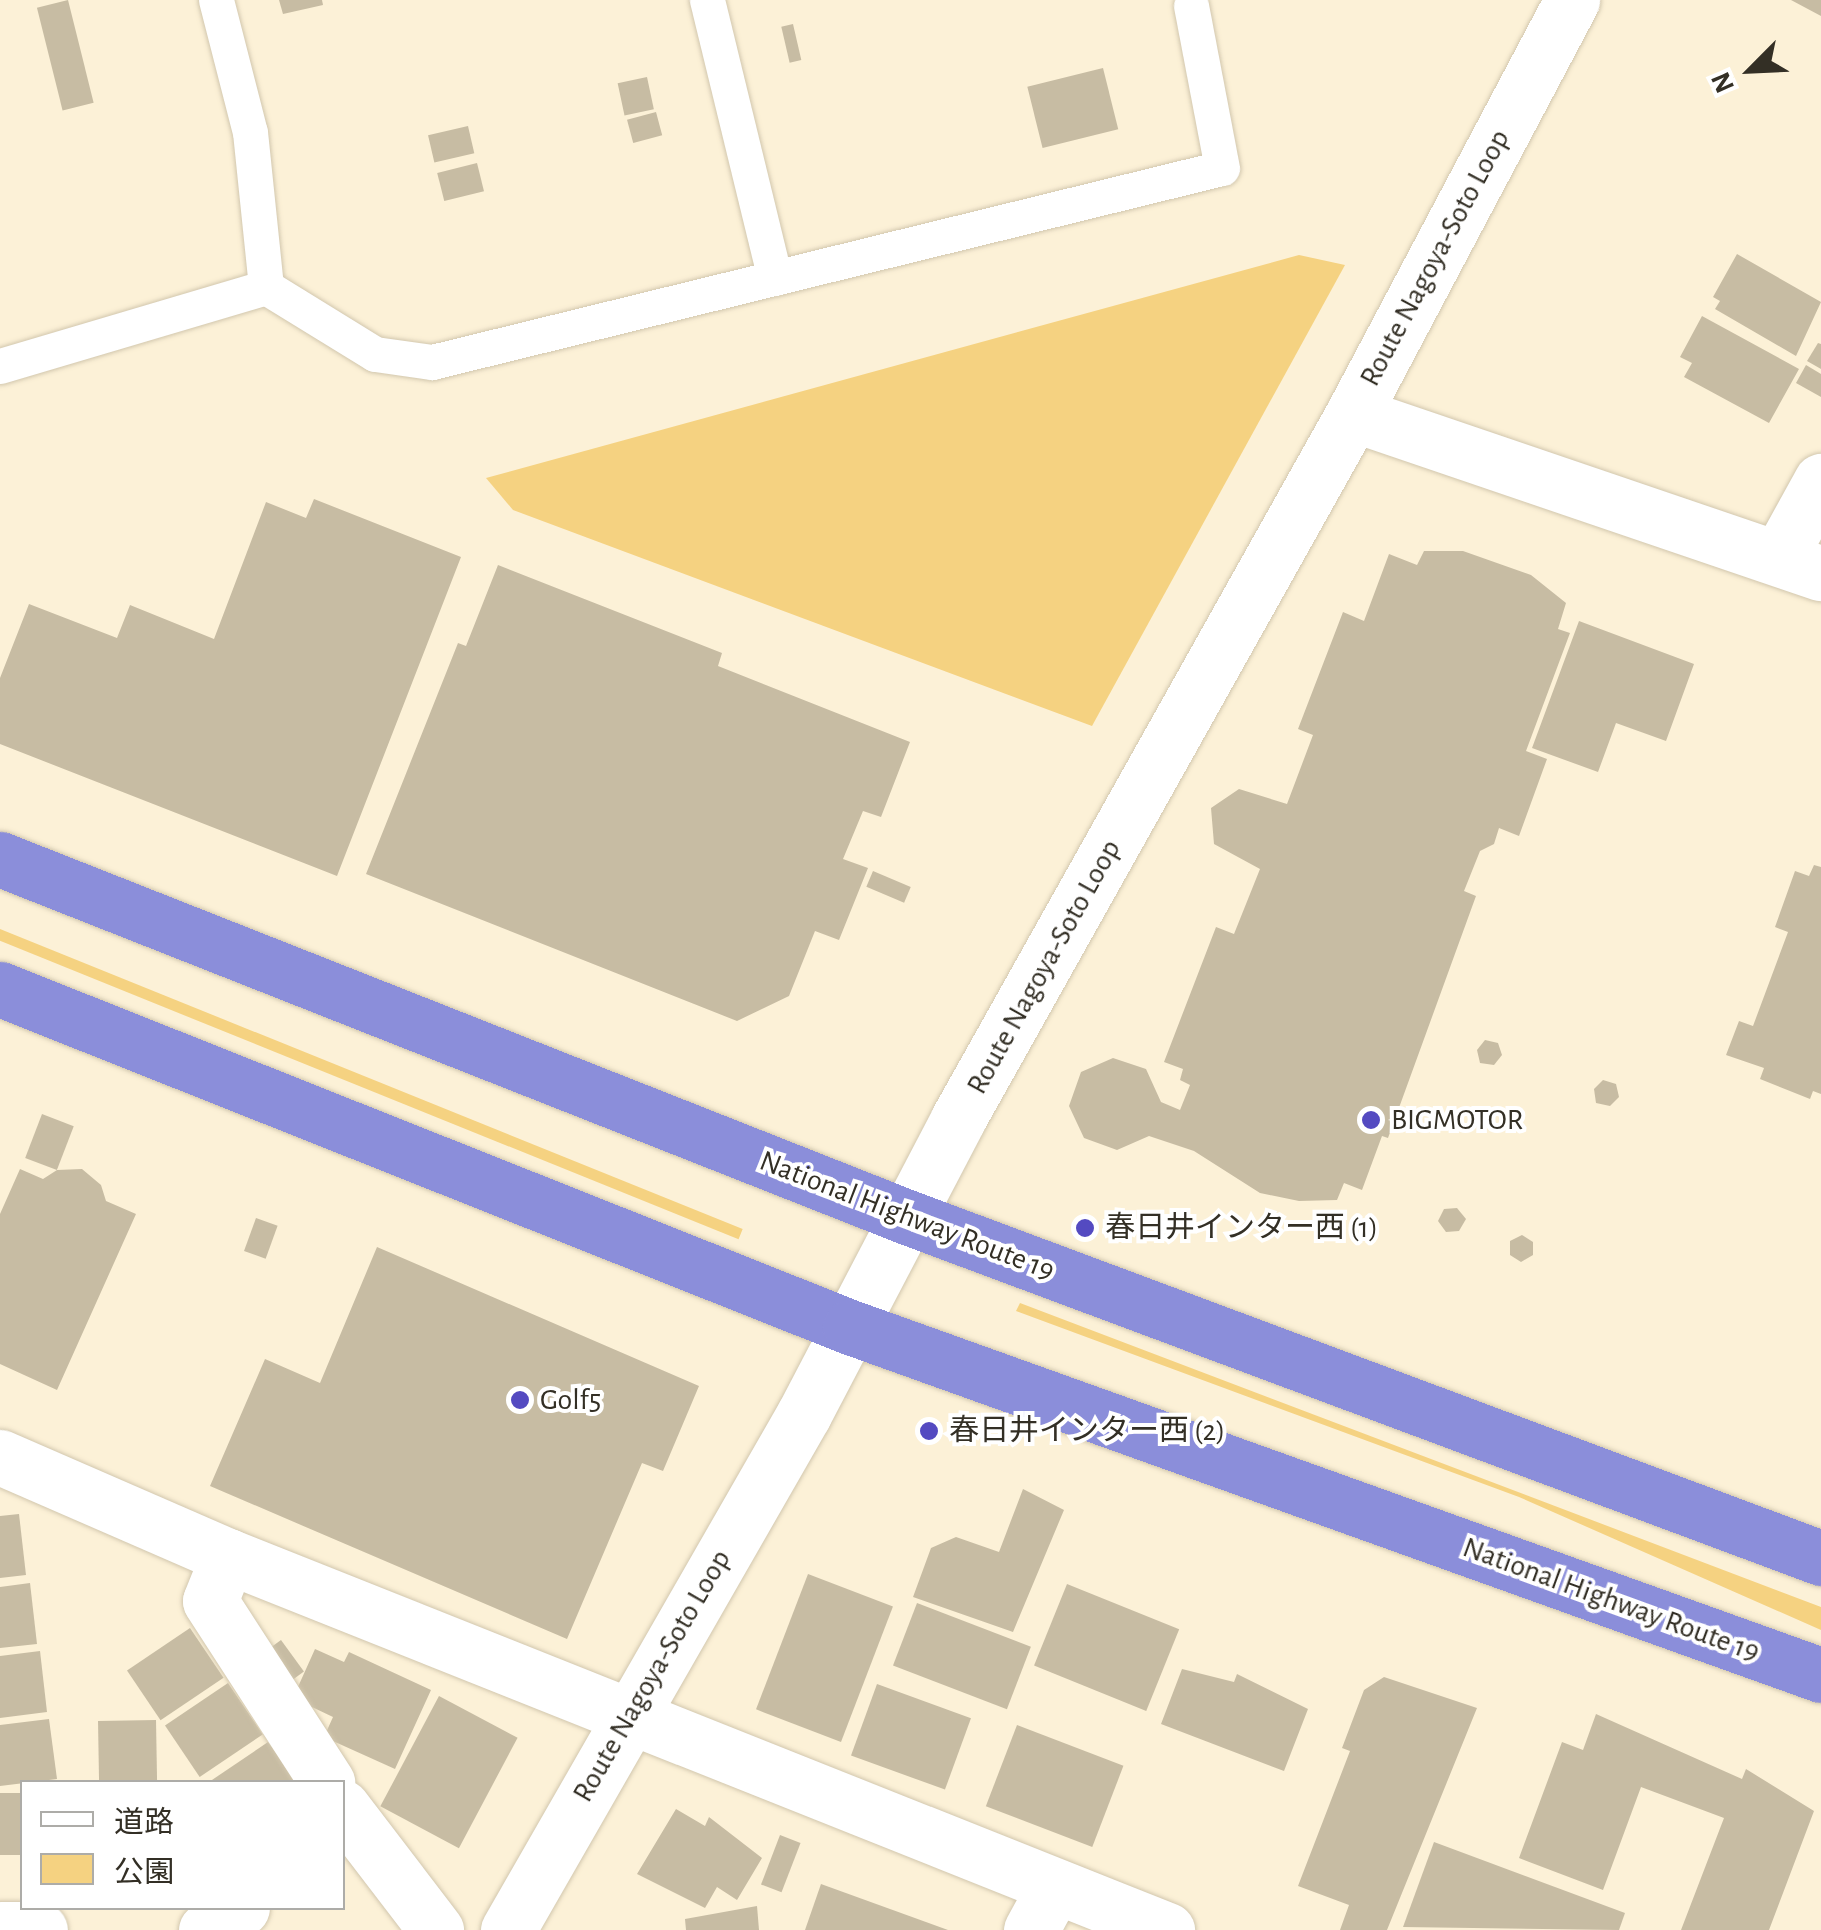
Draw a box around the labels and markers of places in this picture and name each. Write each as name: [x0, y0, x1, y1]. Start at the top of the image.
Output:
place label: BIGMOTOR: [1391, 1102, 1523, 1138]
marker: BIGMOTOR: [1360, 1109, 1382, 1131]
place label: 春日井インター西 (1): [1105, 1210, 1378, 1246]
marker: 春日井インター西 (1): [1074, 1217, 1096, 1239]
place label: Golf5: [540, 1382, 601, 1418]
marker: Golf5: [509, 1389, 531, 1411]
place label: 春日井インター西 (2): [949, 1413, 1225, 1449]
marker: 春日井インター西 (2): [918, 1420, 940, 1442]

